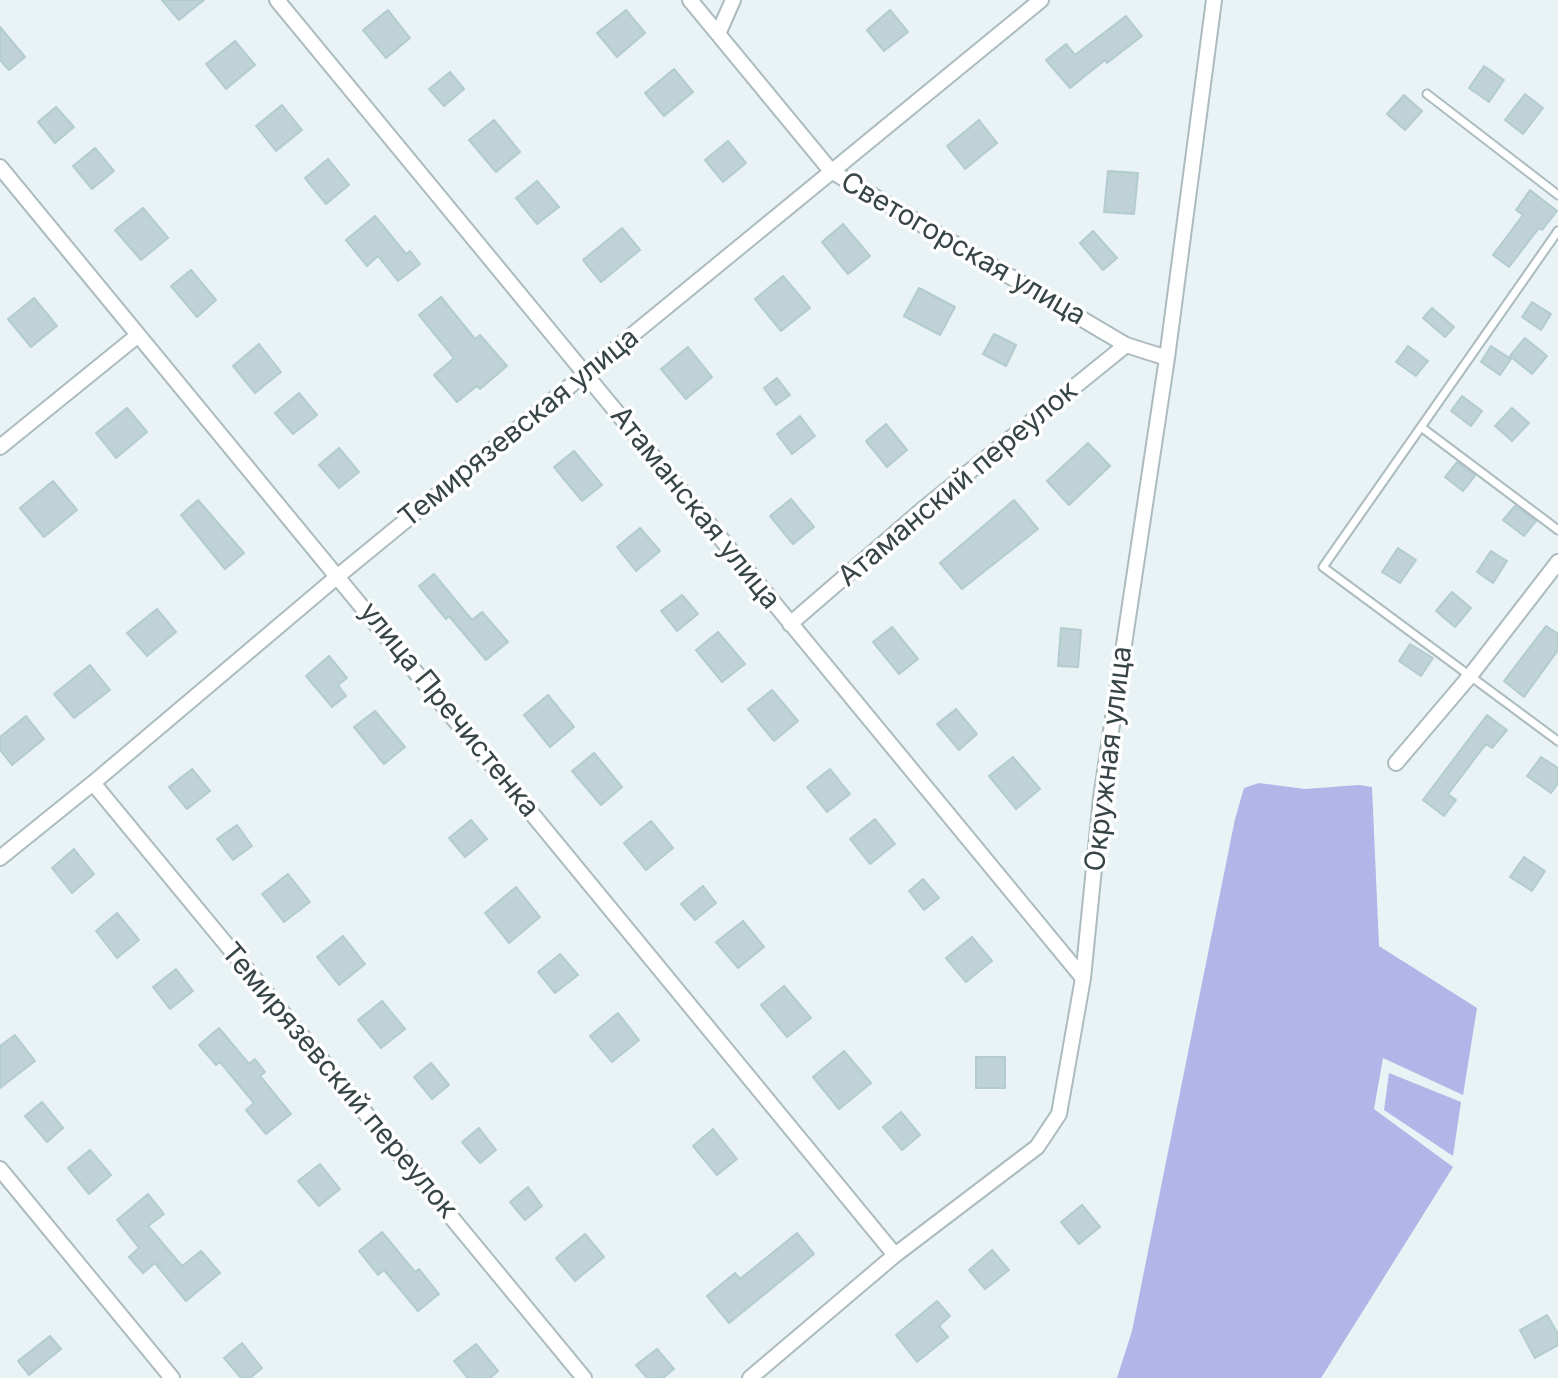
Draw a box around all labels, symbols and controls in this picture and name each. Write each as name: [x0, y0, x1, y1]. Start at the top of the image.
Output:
street label: Светогорская улица: [834, 165, 1092, 333]
street label: Темирязевская улица: [392, 321, 646, 535]
street label: Атаманский переулок: [832, 374, 1084, 594]
street label: Атаманская улица: [603, 400, 787, 616]
street label: улица Пречистенка: [352, 596, 546, 824]
street label: Окружная улица: [1079, 644, 1139, 874]
street label: Темирязевский переулок: [214, 936, 464, 1226]

